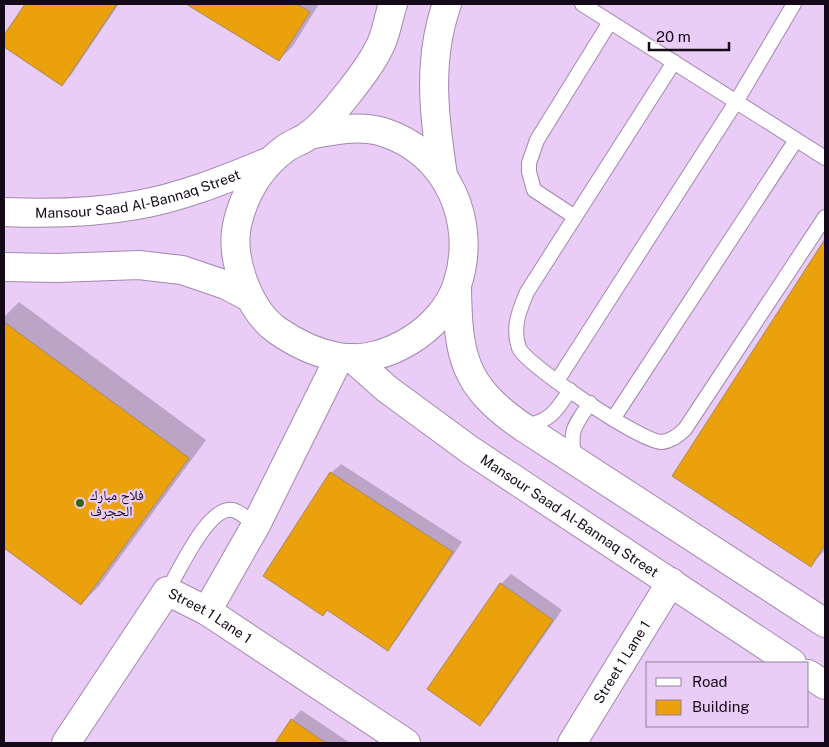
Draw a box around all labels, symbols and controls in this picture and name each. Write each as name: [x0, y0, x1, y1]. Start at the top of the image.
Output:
scale bar: [649, 20, 729, 52]
text: 20 m: [656, 28, 691, 45]
street label: Mansour Saad Al-Bannaq Street: [35, 166, 242, 221]
street label: Mansour Saad Al-Bannaq Street: [478, 451, 661, 580]
place label: فلاح مبارك الحجرف: [90, 487, 144, 520]
marker: فلاح مبارك الحجرف: [74, 497, 86, 509]
street label: Street 1 Lane 1: [166, 585, 255, 646]
street label: Street 1 Lane 1: [590, 618, 653, 706]
legend: [646, 662, 809, 727]
text: Road: [692, 673, 728, 690]
text: Building: [692, 698, 750, 715]

